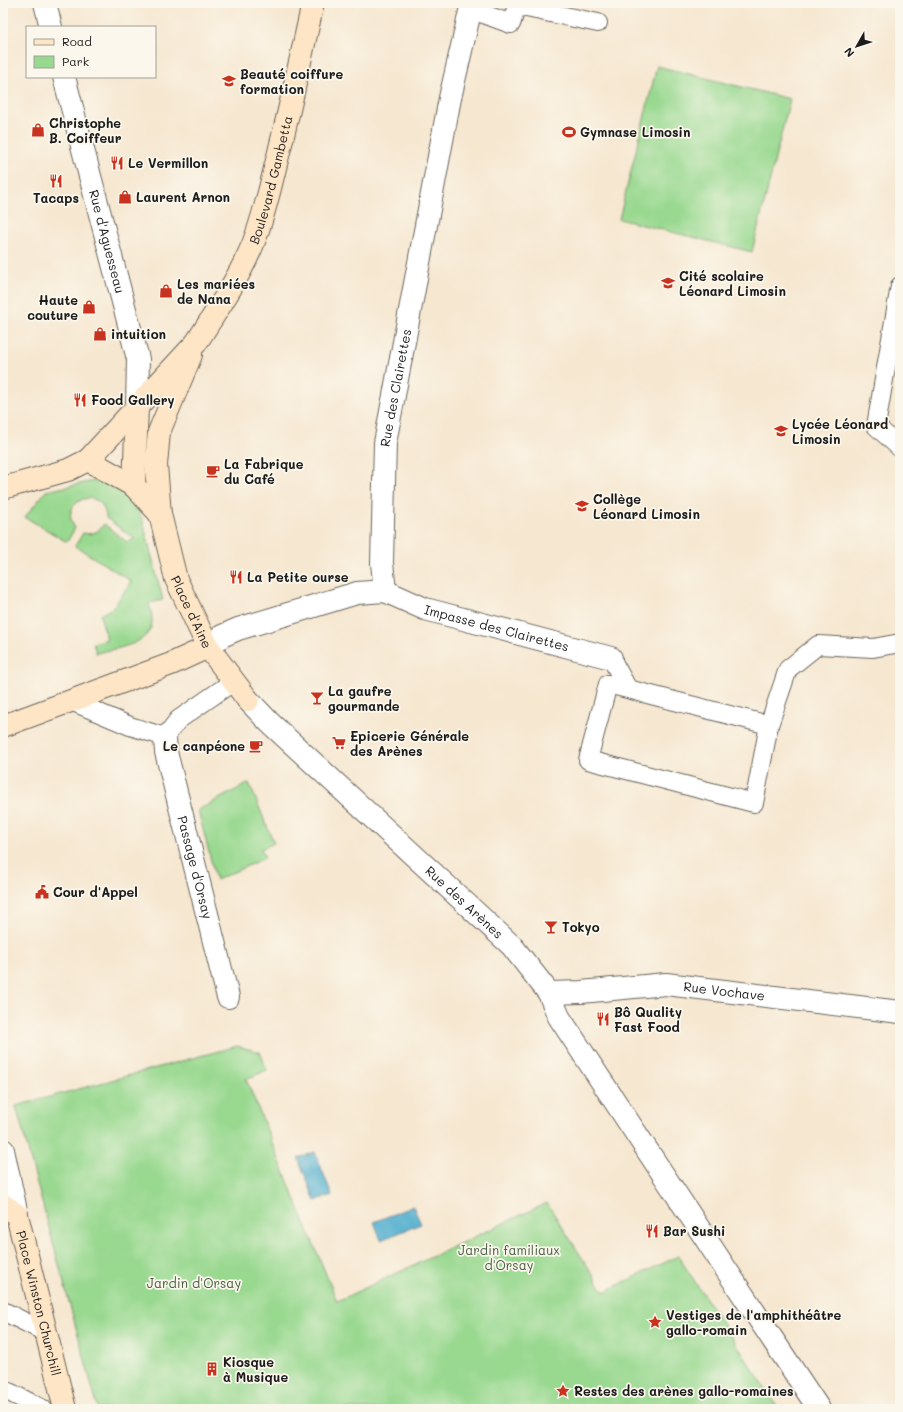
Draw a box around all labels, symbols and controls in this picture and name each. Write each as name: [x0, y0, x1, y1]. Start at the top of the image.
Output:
legend: [26, 26, 156, 78]
north arrow: [837, 26, 877, 66]
text: Road: [62, 33, 92, 49]
text: N: [840, 45, 857, 61]
text: Park: [62, 53, 89, 69]
place label: Beauté coiffure formation: [240, 65, 344, 97]
school or university icon: Beauté coiffure formation: [221, 73, 237, 89]
place label: Christophe B. Coiffeur: [49, 114, 122, 146]
street label: Boulevard Gambetta: [245, 114, 296, 246]
shop icon: Christophe B. Coiffeur: [30, 122, 46, 138]
place label: Gymnase Limosin: [580, 123, 690, 141]
sports icon: Gymnase Limosin: [561, 124, 577, 140]
place label: Le Vermillon: [128, 154, 208, 171]
restaurant icon: Le Vermillon: [109, 155, 125, 171]
restaurant icon: Tacaps: [48, 173, 64, 189]
street label: Rue d'Aguesseau: [86, 188, 129, 295]
place label: Laurent Arnon: [136, 188, 230, 205]
place label: Tacaps: [33, 189, 79, 206]
shop icon: Laurent Arnon: [117, 189, 133, 205]
place label: Cité scolaire Léonard Limosin: [679, 267, 786, 299]
place label: Les mariées de Nana: [177, 275, 255, 307]
school or university icon: Cité scolaire Léonard Limosin: [660, 275, 676, 291]
shop icon: Les mariées de Nana: [158, 283, 174, 299]
place label: Haute couture: [27, 291, 78, 323]
shop icon: Haute couture: [81, 299, 97, 315]
place label: intuition: [111, 325, 166, 342]
shop icon: intuition: [92, 326, 108, 342]
street label: Rue des Clairettes: [375, 327, 414, 448]
place label: Food Gallery: [91, 391, 175, 409]
restaurant icon: Food Gallery: [72, 392, 88, 408]
place label: Lycée Léonard Limosin: [792, 415, 888, 447]
school or university icon: Lycée Léonard Limosin: [773, 423, 789, 439]
place label: La Fabrique du Café: [224, 455, 304, 487]
cafe icon: La Fabrique du Café: [205, 463, 221, 479]
place label: Collège Léonard Limosin: [593, 490, 700, 522]
school or university icon: Collège Léonard Limosin: [574, 498, 590, 514]
place label: La Petite ourse: [247, 568, 349, 585]
restaurant icon: La Petite ourse: [228, 569, 244, 585]
street label: Place d'Aine: [168, 573, 216, 651]
street label: Impasse des Clairettes: [423, 600, 571, 655]
place label: La gaufre gourmande: [328, 682, 400, 714]
bar icon: La gaufre gourmande: [309, 690, 325, 706]
place label: Epicerie Générale des Arènes: [350, 727, 469, 759]
supermarket icon: Epicerie Générale des Arènes: [331, 735, 347, 751]
place label: Le canpéone: [163, 737, 245, 754]
cafe icon: Le canpéone: [248, 738, 264, 754]
street label: Passage d'Orsay: [174, 814, 217, 921]
street label: Rue des Arènes: [422, 862, 507, 942]
place label: Cour d'Appel: [53, 883, 138, 900]
public building icon: Cour d'Appel: [34, 884, 50, 900]
place label: Tokyo: [562, 918, 600, 936]
bar icon: Tokyo: [543, 919, 559, 935]
street label: Rue Vochave: [683, 977, 766, 1004]
place label: Bô Quality Fast Food: [614, 1003, 682, 1035]
restaurant icon: Bô Quality Fast Food: [595, 1011, 611, 1027]
place label: Bar Sushi: [663, 1222, 725, 1239]
restaurant icon: Bar Sushi: [644, 1223, 660, 1239]
street label: Place Winston Churchill: [13, 1229, 65, 1377]
park label: Jardin familiaux d'Orsay: [458, 1241, 560, 1273]
park label: Jardin d'Orsay: [147, 1274, 241, 1291]
place label: Vestiges de l'amphithéâtre gallo-romain: [666, 1306, 841, 1338]
place icon: Vestiges de l'amphithéâtre gallo-romain: [647, 1314, 663, 1330]
place label: Kiosque à Musique: [223, 1353, 288, 1385]
building icon: Kiosque à Musique: [204, 1361, 220, 1377]
place label: Restes des arènes gallo-romaines: [574, 1382, 793, 1399]
place icon: Restes des arènes gallo-romaines: [555, 1383, 571, 1399]

